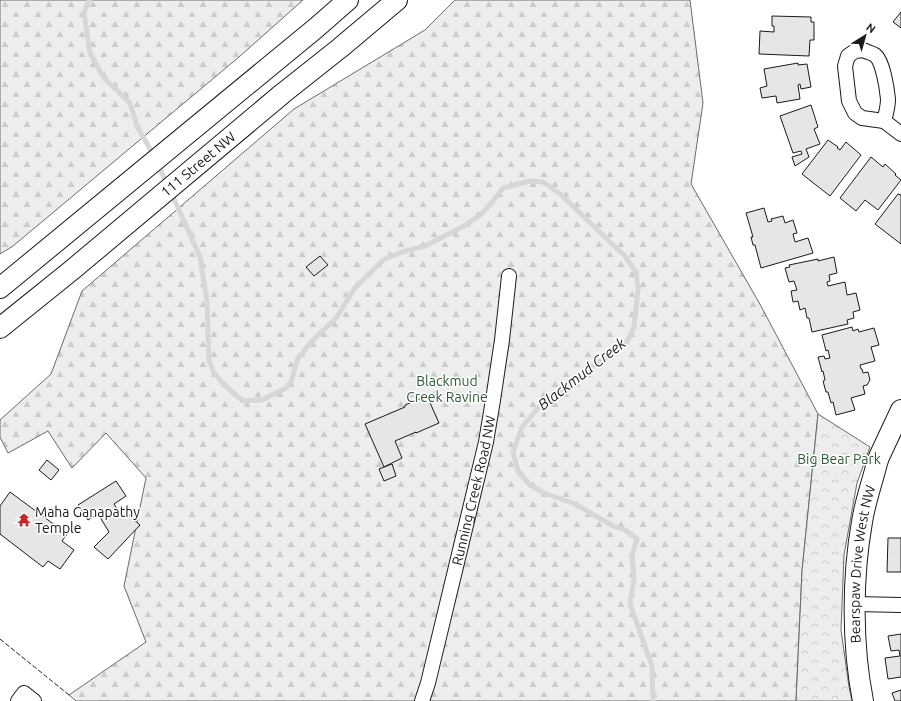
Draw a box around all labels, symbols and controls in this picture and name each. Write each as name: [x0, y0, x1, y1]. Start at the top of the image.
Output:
north arrow: [845, 16, 885, 56]
text: N: [864, 21, 878, 35]
street label: 111 Street NW: [158, 129, 239, 200]
water label: Blackmud Creek: [534, 334, 629, 413]
park label: Blackmud Creek Ravine: [406, 373, 488, 405]
street label: Running Creek Road NW: [449, 414, 498, 567]
park label: Big Bear Park: [797, 451, 881, 467]
street label: Bearspaw Drive West NW: [847, 483, 878, 644]
place label: Maha Ganapathy Temple: [35, 504, 140, 536]
temple icon: Maha Ganapathy Temple: [16, 512, 32, 528]

